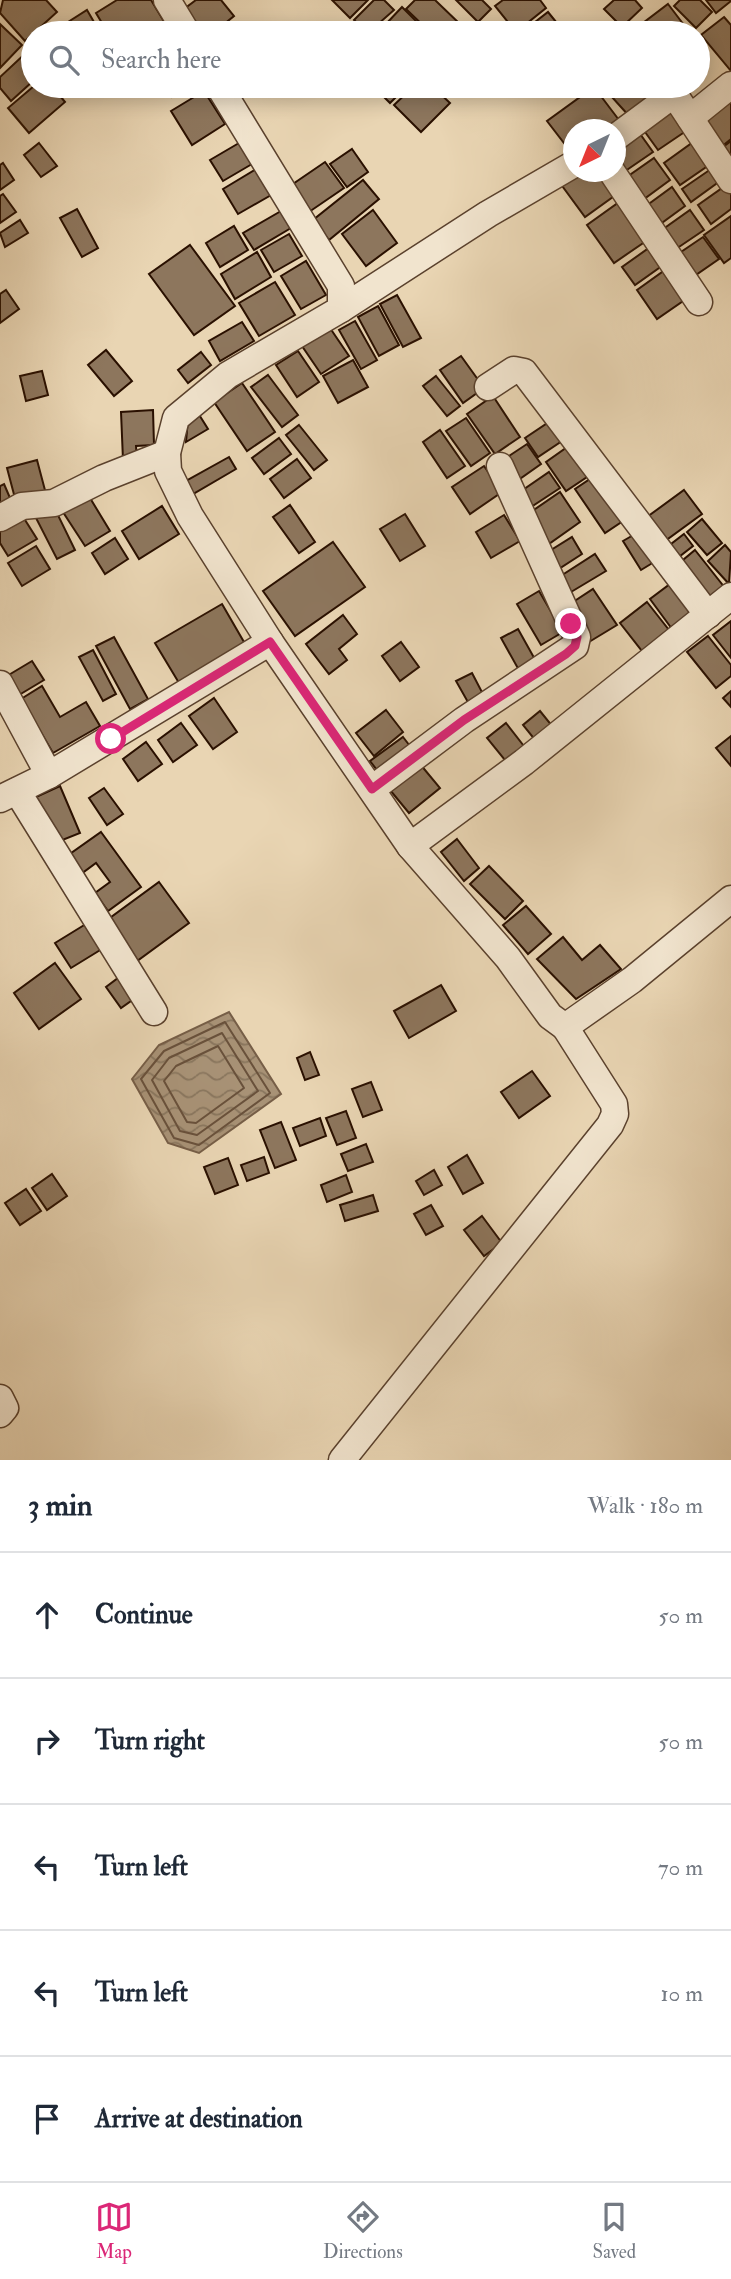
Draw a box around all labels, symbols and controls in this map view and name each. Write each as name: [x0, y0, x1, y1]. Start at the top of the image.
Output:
search box: [21, 21, 710, 98]
icon: search: [45, 41, 83, 79]
text: Search here: [101, 44, 221, 76]
north arrow: [563, 119, 626, 182]
route end: [555, 608, 586, 639]
route start: [95, 723, 126, 754]
text: 3 min: [28, 1487, 93, 1524]
text: Walk · 180 m: [588, 1491, 703, 1520]
icon: ahead: [28, 1596, 66, 1634]
text: Continue: [95, 1599, 193, 1631]
text: 50 m: [659, 1601, 703, 1630]
icon: right: [28, 1722, 66, 1760]
text: Turn right: [95, 1725, 205, 1757]
text: 50 m: [659, 1727, 703, 1756]
icon: left: [28, 1848, 66, 1886]
text: Turn left: [95, 1851, 188, 1883]
text: 70 m: [658, 1853, 703, 1882]
icon: left: [28, 1974, 66, 2012]
text: Turn left: [95, 1977, 188, 2009]
text: 10 m: [660, 1979, 703, 2008]
icon: arrive: [28, 2100, 66, 2138]
text: Arrive at destination: [95, 2103, 303, 2135]
tab: Map: [95, 2198, 133, 2264]
tab: Directions: [323, 2198, 403, 2264]
tab: Saved: [593, 2198, 636, 2264]

